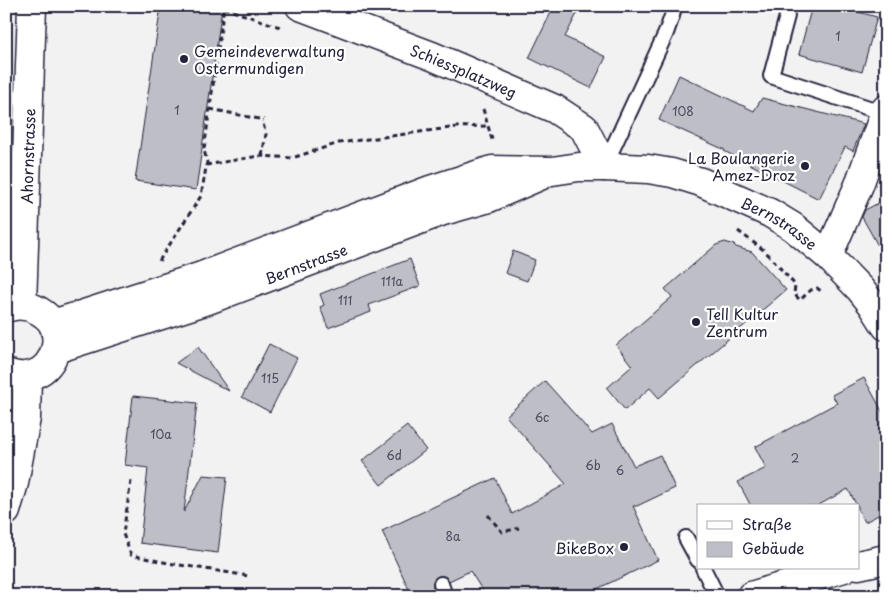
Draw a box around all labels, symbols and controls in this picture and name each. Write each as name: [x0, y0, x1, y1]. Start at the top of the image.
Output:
house number: 1: [835, 27, 841, 45]
street label: Schiessplatzweg: [407, 37, 521, 103]
place label: Gemeindeverwaltung Ostermundigen: [194, 39, 345, 79]
marker: Gemeindeverwaltung Ostermundigen: [178, 53, 190, 65]
house number: 1: [174, 101, 180, 119]
house number: 108: [672, 102, 694, 120]
street label: Ahornstrasse: [14, 108, 40, 204]
place label: La Boulangerie Amez-Droz: [688, 146, 796, 186]
marker: La Boulangerie Amez-Droz: [799, 160, 811, 172]
street label: Bernstrasse: [737, 190, 823, 255]
street label: Bernstrasse: [261, 237, 350, 289]
house number: 111a: [381, 272, 404, 290]
house number: 111: [338, 291, 352, 309]
place label: Tell Kultur Zentrum: [706, 302, 778, 342]
marker: Tell Kultur Zentrum: [690, 316, 702, 328]
house number: 115: [261, 369, 279, 387]
house number: 6c: [535, 408, 549, 426]
house number: 10a: [150, 425, 172, 443]
house number: 6d: [386, 446, 402, 464]
house number: 2: [791, 449, 799, 467]
house number: 6b: [585, 456, 601, 474]
house number: 6: [616, 461, 624, 479]
legend: [697, 504, 860, 570]
text: Straße: [742, 512, 792, 535]
house number: 8a: [446, 527, 461, 545]
place label: BikeBox: [555, 536, 614, 559]
text: Gebäude: [742, 536, 804, 559]
marker: BikeBox: [618, 541, 630, 553]

